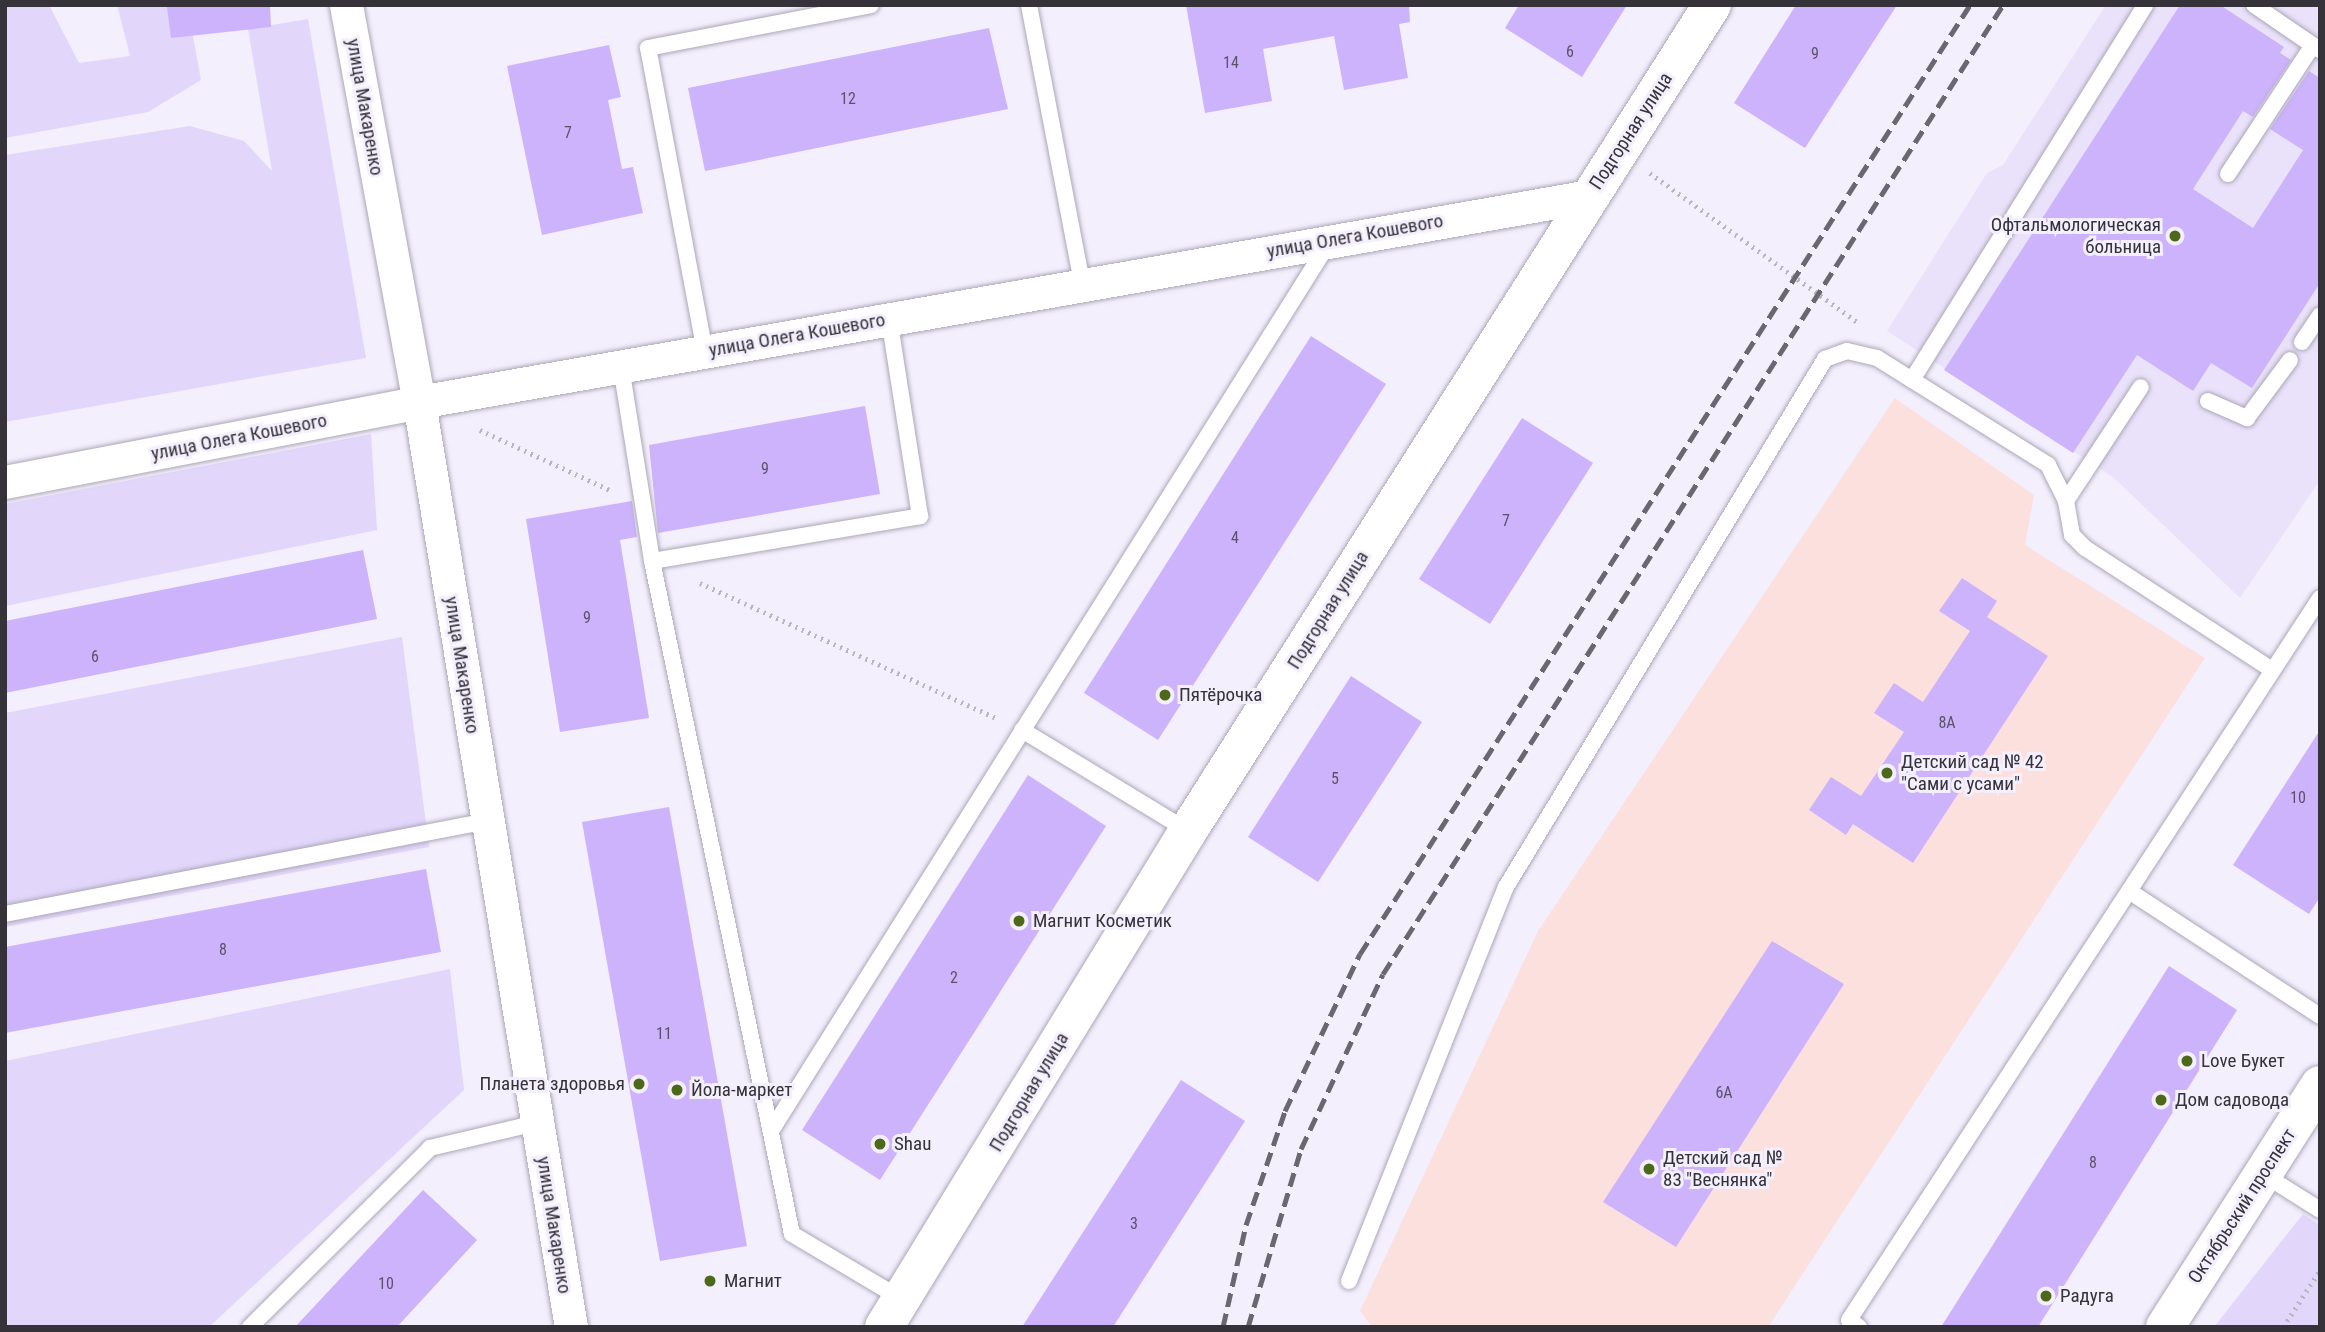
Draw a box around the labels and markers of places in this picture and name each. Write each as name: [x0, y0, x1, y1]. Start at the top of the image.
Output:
place label: Офтальмологическая больница: [1991, 214, 2161, 258]
marker: Офтальмологическая больница: [2167, 228, 2183, 244]
place label: Пятёрочка: [1179, 684, 1262, 706]
marker: Пятёрочка: [1157, 687, 1173, 703]
place label: Детский сад № 42 "Сами с усами": [1901, 751, 2044, 795]
marker: Детский сад № 42 "Сами с усами": [1879, 765, 1895, 781]
place label: Магнит Косметик: [1033, 910, 1172, 932]
marker: Магнит Косметик: [1011, 913, 1027, 929]
place label: Love Букет: [2201, 1050, 2285, 1072]
marker: Love Букет: [2179, 1053, 2195, 1069]
place label: Планета здоровья: [480, 1073, 625, 1095]
marker: Планета здоровья: [631, 1076, 647, 1092]
place label: Йола-маркет: [691, 1079, 792, 1101]
marker: Йола-маркет: [669, 1082, 685, 1098]
place label: Дом садовода: [2175, 1089, 2289, 1111]
marker: Дом садовода: [2153, 1092, 2169, 1108]
place label: Shau: [894, 1133, 931, 1155]
marker: Shau: [872, 1136, 888, 1152]
place label: Детский сад № 83 "Веснянка": [1663, 1147, 1783, 1191]
marker: Детский сад № 83 "Веснянка": [1641, 1161, 1657, 1177]
place label: Магнит: [724, 1270, 782, 1292]
marker: Магнит: [702, 1273, 718, 1289]
place label: Радуга: [2060, 1285, 2114, 1307]
marker: Радуга: [2038, 1288, 2054, 1304]

